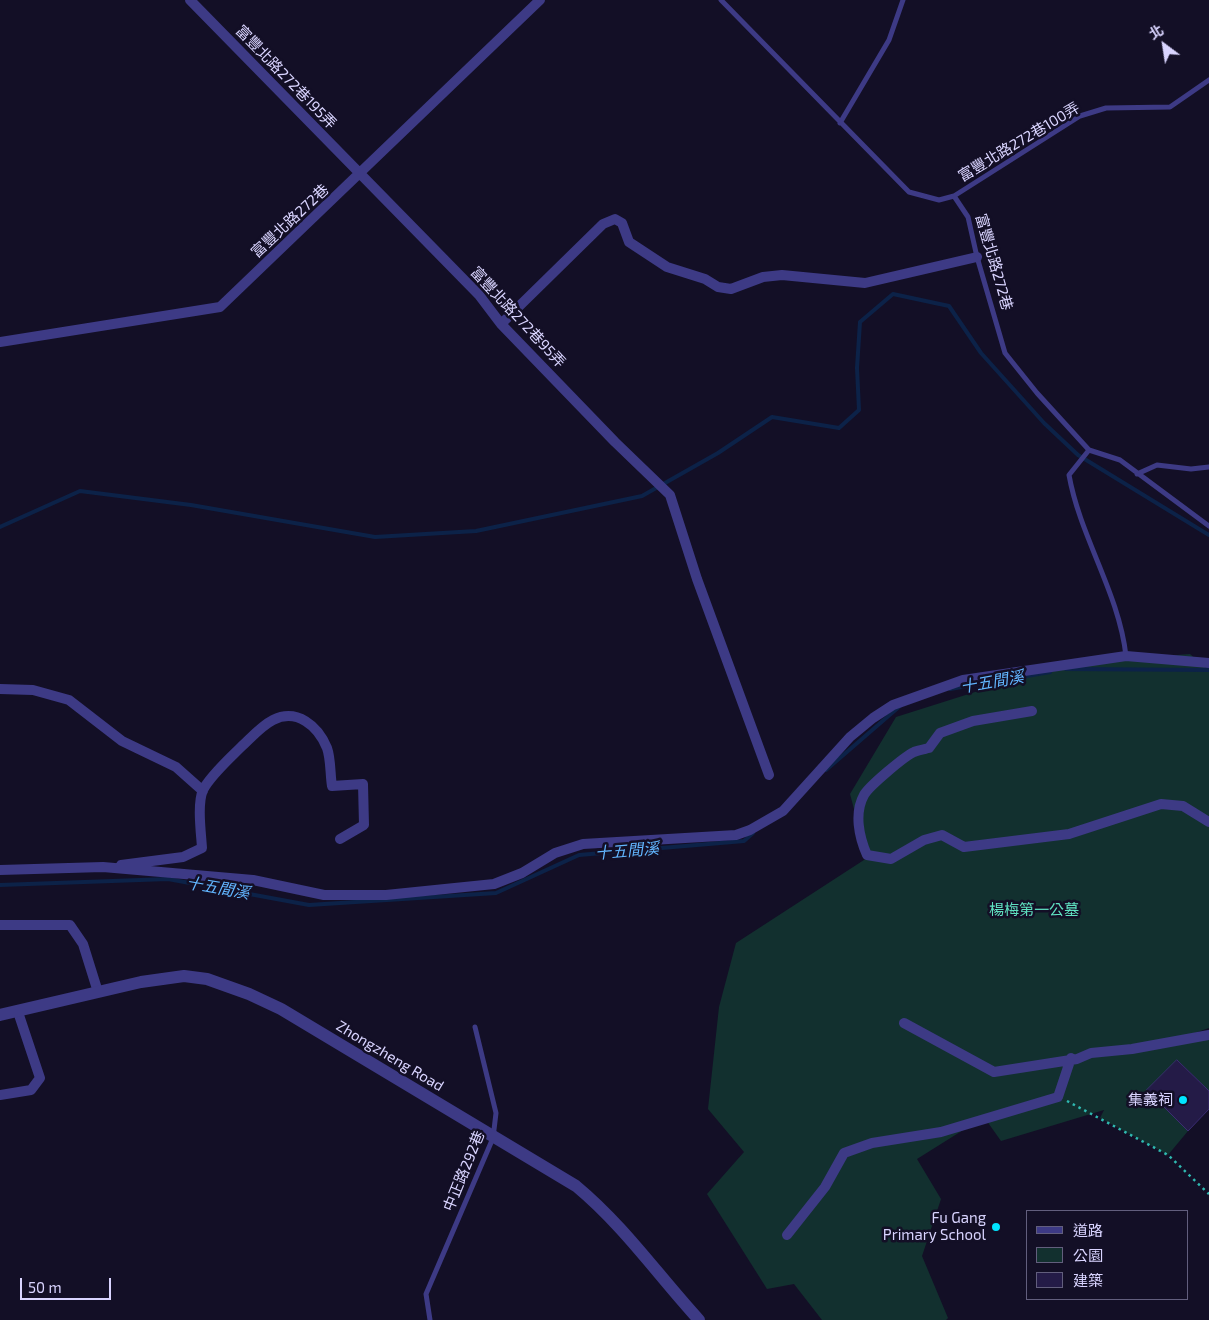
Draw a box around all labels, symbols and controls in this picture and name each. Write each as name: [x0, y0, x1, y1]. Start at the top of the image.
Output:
north arrow: [1139, 20, 1189, 70]
street label: 富豐北路272巷195弄: [232, 21, 340, 133]
text: 北: [1146, 21, 1166, 43]
street label: 富豐北路272巷100弄: [955, 99, 1083, 185]
street label: 富豐北路272巷: [247, 180, 333, 262]
street label: 富豐北路272巷: [972, 212, 1016, 312]
street label: 富豐北路272巷95弄: [467, 263, 569, 371]
water label: 十五間溪: [959, 667, 1025, 697]
water label: 十五間溪: [594, 839, 660, 863]
water label: 十五間溪: [185, 873, 251, 903]
park label: 楊梅第一公墓: [989, 901, 1079, 919]
street label: Zhongzheng Road: [333, 1017, 447, 1095]
place label: 集義祠: [1128, 1091, 1173, 1109]
marker: 集義祠: [1177, 1094, 1189, 1106]
street label: 中正路292巷: [440, 1128, 488, 1214]
place label: Fu Gang Primary School: [883, 1209, 986, 1244]
legend: [1026, 1210, 1189, 1300]
marker: Fu Gang Primary School: [990, 1221, 1002, 1233]
text: 道路: [1073, 1221, 1103, 1239]
text: 公園: [1073, 1246, 1103, 1264]
scale bar: [22, 1268, 114, 1300]
text: 建築: [1073, 1271, 1103, 1289]
text: 50 m: [28, 1278, 62, 1296]

